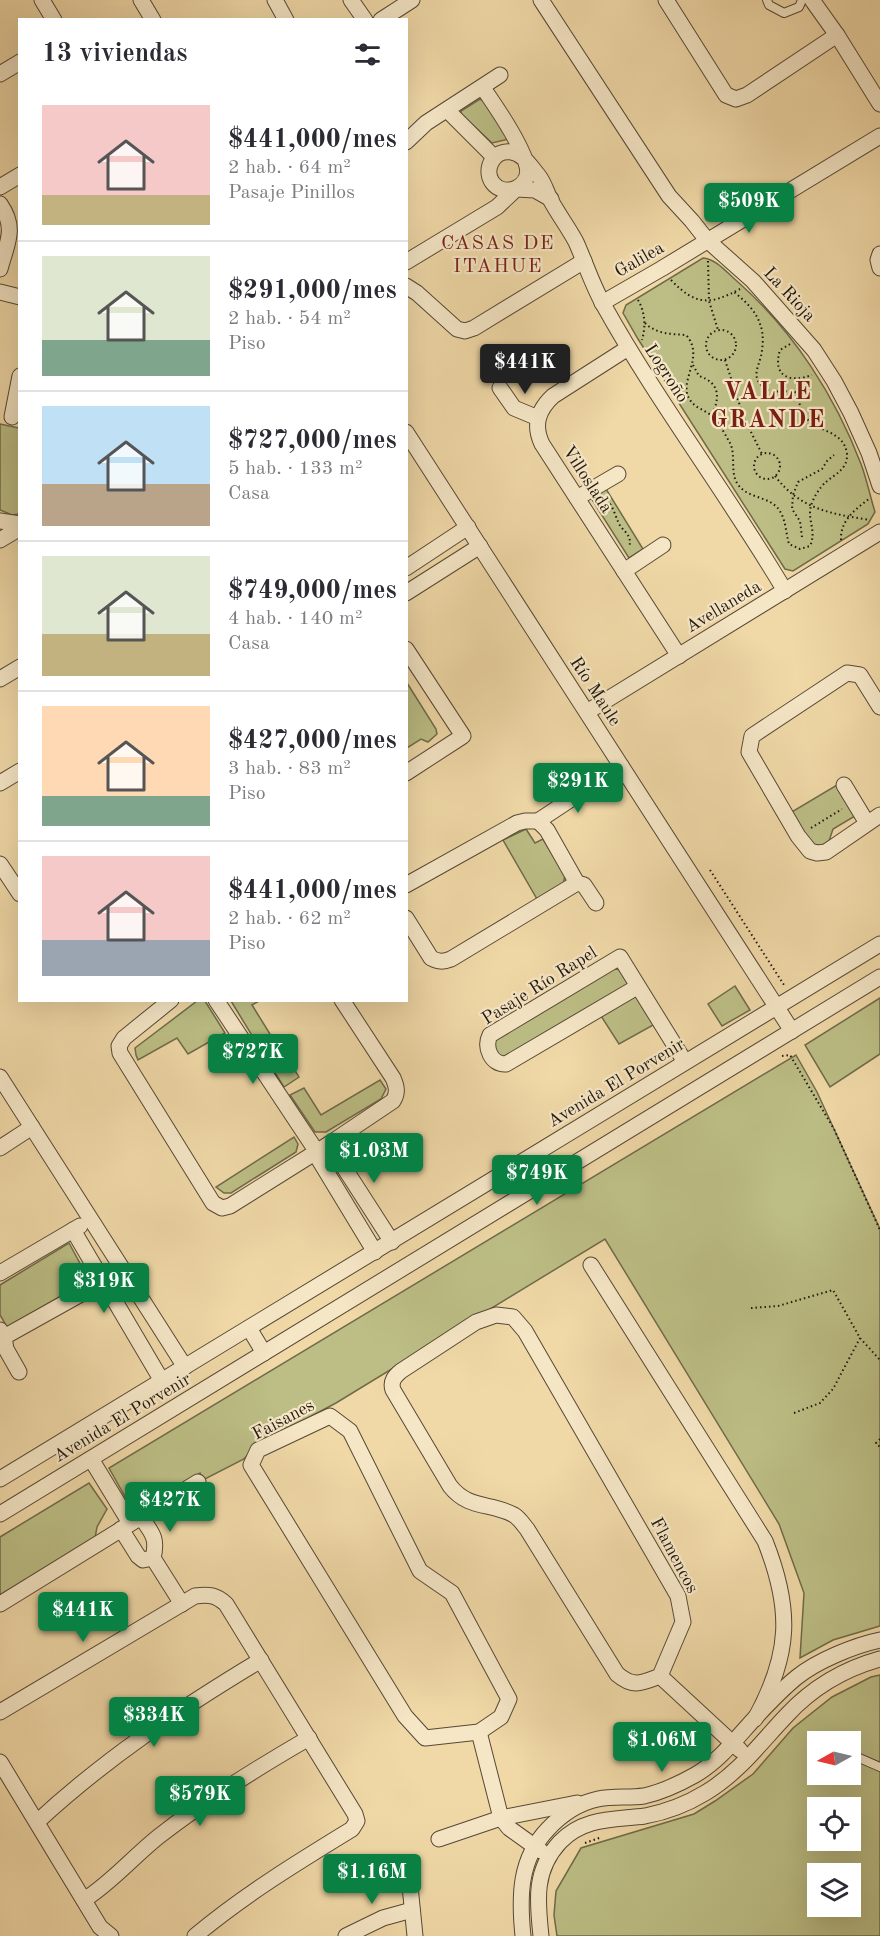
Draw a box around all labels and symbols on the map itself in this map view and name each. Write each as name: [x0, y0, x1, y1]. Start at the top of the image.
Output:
pin: $509K: [707, 183, 791, 234]
district label: CASAS DE ITAHUE: [441, 234, 555, 277]
street label: Galilea: [612, 239, 667, 281]
street label: La Rioja: [760, 264, 819, 326]
street label: Logroño: [641, 341, 692, 406]
pin: $441K: [483, 344, 567, 395]
district label: VALLE GRANDE: [710, 381, 826, 433]
street label: Villoslada: [559, 443, 616, 517]
street label: Avellaneda: [683, 577, 764, 636]
street label: Río Maule: [566, 654, 624, 729]
pin: $291K: [536, 763, 620, 814]
street label: Pasaje Río Rapel: [479, 943, 600, 1028]
pin: $727K: [211, 1034, 295, 1085]
street label: Avenida El Porvenir: [545, 1035, 689, 1131]
pin: $1.03M: [325, 1133, 423, 1184]
pin: $749K: [495, 1155, 579, 1206]
pin: $319K: [62, 1263, 146, 1314]
street label: Avenida El Porvenir: [51, 1370, 195, 1466]
street label: Faisanes: [250, 1396, 318, 1444]
pin: $427K: [128, 1482, 212, 1533]
street label: Flamencos: [647, 1515, 702, 1596]
pin: $441K: [41, 1592, 125, 1643]
pin: $334K: [112, 1697, 196, 1748]
pin: $1.06M: [613, 1722, 711, 1773]
north arrow: [807, 1731, 861, 1785]
pin: $579K: [158, 1776, 242, 1827]
pin: $1.16M: [323, 1854, 421, 1905]

